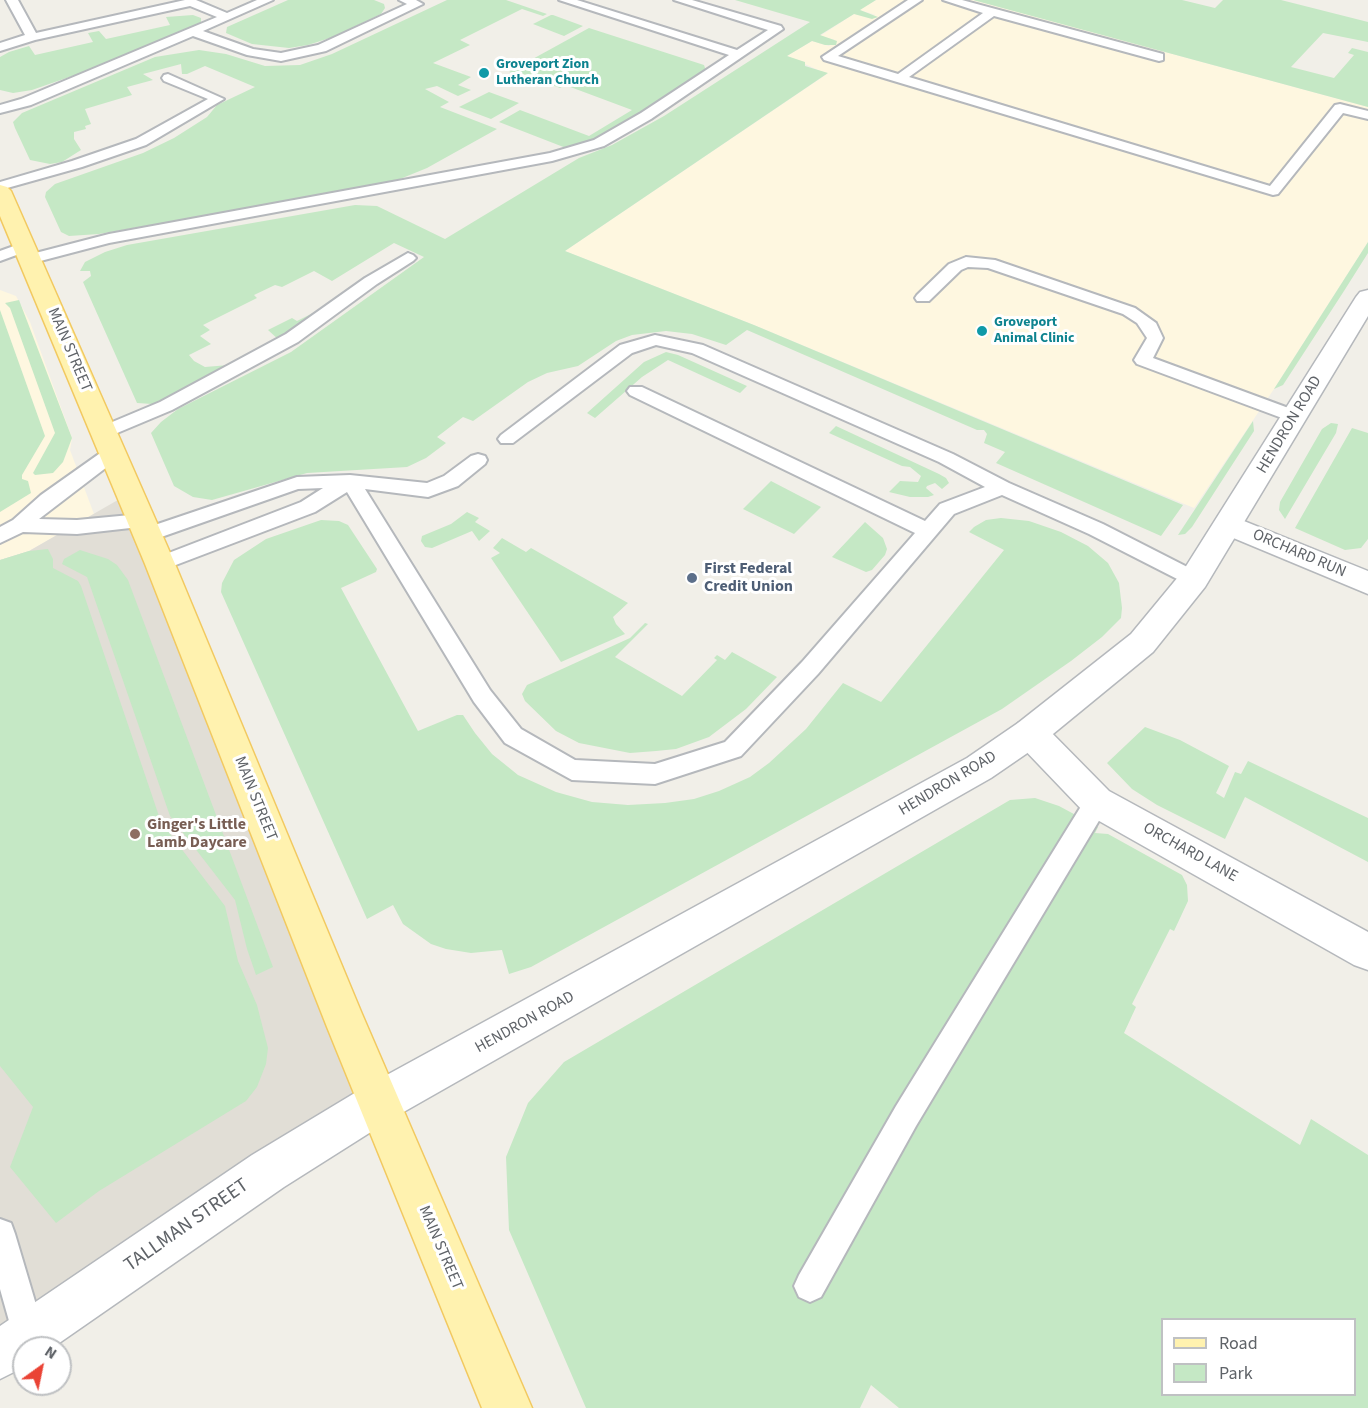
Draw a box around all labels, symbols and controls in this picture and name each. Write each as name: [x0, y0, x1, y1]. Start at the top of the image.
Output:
place label: Groveport Zion Lutheran Church: [496, 57, 599, 90]
marker: Groveport Zion Lutheran Church: [477, 66, 491, 80]
street label: MAIN STREET: [43, 305, 95, 395]
place label: Groveport Animal Clinic: [994, 315, 1075, 348]
marker: Groveport Animal Clinic: [975, 324, 989, 338]
street label: HENDRON ROAD: [1253, 373, 1327, 477]
street label: ORCHARD RUN: [1249, 526, 1349, 582]
place label: First Federal Credit Union: [704, 559, 793, 597]
marker: First Federal Credit Union: [685, 571, 699, 585]
street label: HENDRON ROAD: [896, 747, 1000, 821]
street label: MAIN STREET: [229, 754, 281, 844]
place label: Ginger's Little Lamb Daycare: [147, 815, 247, 853]
street label: ORCHARD LANE: [1139, 819, 1241, 887]
marker: Ginger's Little Lamb Daycare: [128, 827, 142, 841]
street label: HENDRON ROAD: [472, 988, 578, 1058]
street label: TALLMAN STREET: [120, 1174, 254, 1278]
street label: MAIN STREET: [414, 1203, 466, 1293]
legend: [1161, 1318, 1356, 1396]
text: Road: [1219, 1331, 1258, 1356]
north arrow: [12, 1336, 72, 1396]
text: N: [40, 1340, 61, 1365]
text: Park: [1219, 1361, 1253, 1386]

